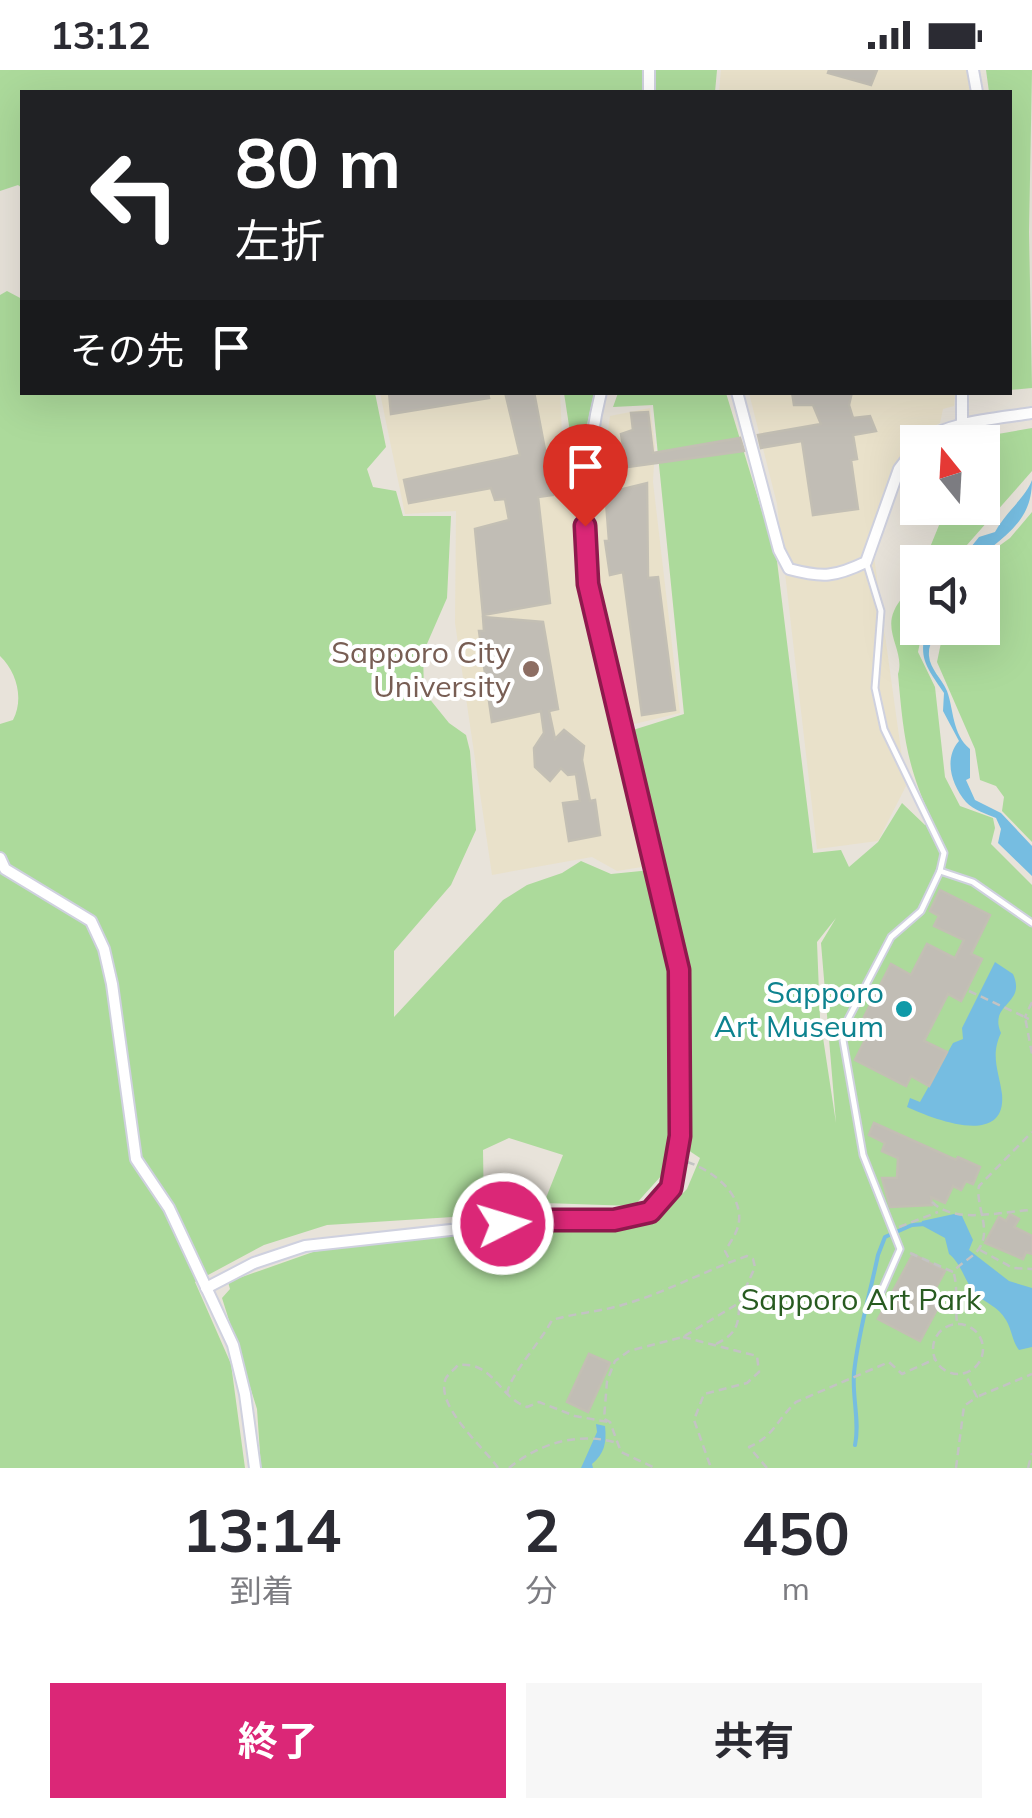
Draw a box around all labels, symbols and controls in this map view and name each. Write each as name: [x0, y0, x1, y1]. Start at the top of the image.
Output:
text: 13:12: [50, 11, 151, 59]
text: 80 m: [235, 118, 401, 206]
icon: left: [70, 130, 200, 260]
text: 左折: [235, 212, 325, 268]
icon: arrive: [204, 320, 259, 375]
text: その先: [70, 326, 184, 374]
pin: [543, 424, 628, 527]
north arrow: [900, 425, 1000, 525]
map controls: [900, 425, 1000, 645]
icon: arrive: [558, 439, 613, 494]
button: sound: [900, 545, 1000, 645]
place label: Sapporo City University: [331, 633, 511, 705]
marker: Sapporo City University: [520, 658, 542, 680]
place label: Sapporo Art Museum: [714, 973, 884, 1045]
marker: Sapporo Art Museum: [893, 998, 915, 1020]
position arrow: [451, 1172, 555, 1276]
park label: Sapporo Art Park: [741, 1280, 982, 1318]
text: 13:14: [182, 1492, 341, 1567]
text: 2: [523, 1492, 559, 1567]
text: 450: [742, 1495, 850, 1570]
text: m: [782, 1568, 810, 1608]
text: 到着: [230, 1570, 294, 1610]
text: 分: [525, 1570, 557, 1610]
button: 終了: [50, 1683, 506, 1798]
button: 共有: [526, 1683, 982, 1798]

